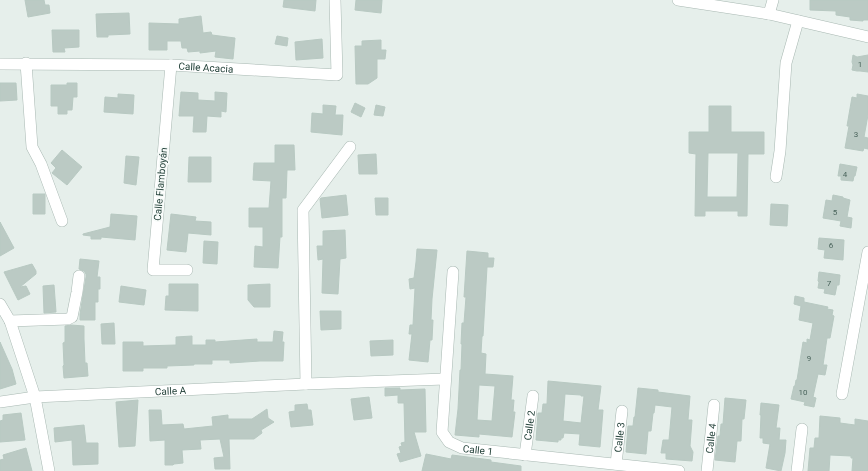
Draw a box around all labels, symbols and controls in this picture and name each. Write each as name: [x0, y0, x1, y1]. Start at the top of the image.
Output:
street label: Calle Acacia: [178, 60, 234, 75]
house number: 1: [858, 60, 862, 69]
house number: 3: [854, 130, 858, 139]
street label: Calle Flamboyán: [152, 147, 169, 221]
house number: 4: [843, 170, 848, 179]
house number: 5: [833, 208, 838, 217]
house number: 6: [829, 241, 834, 250]
house number: 7: [827, 279, 832, 288]
house number: 9: [807, 354, 811, 363]
street label: Calle A: [155, 385, 187, 397]
house number: 10: [799, 388, 808, 397]
street label: Calle 2: [522, 409, 537, 441]
street label: Calle 3: [612, 422, 627, 453]
street label: Calle 4: [704, 422, 718, 454]
street label: Calle 1: [462, 443, 494, 457]

